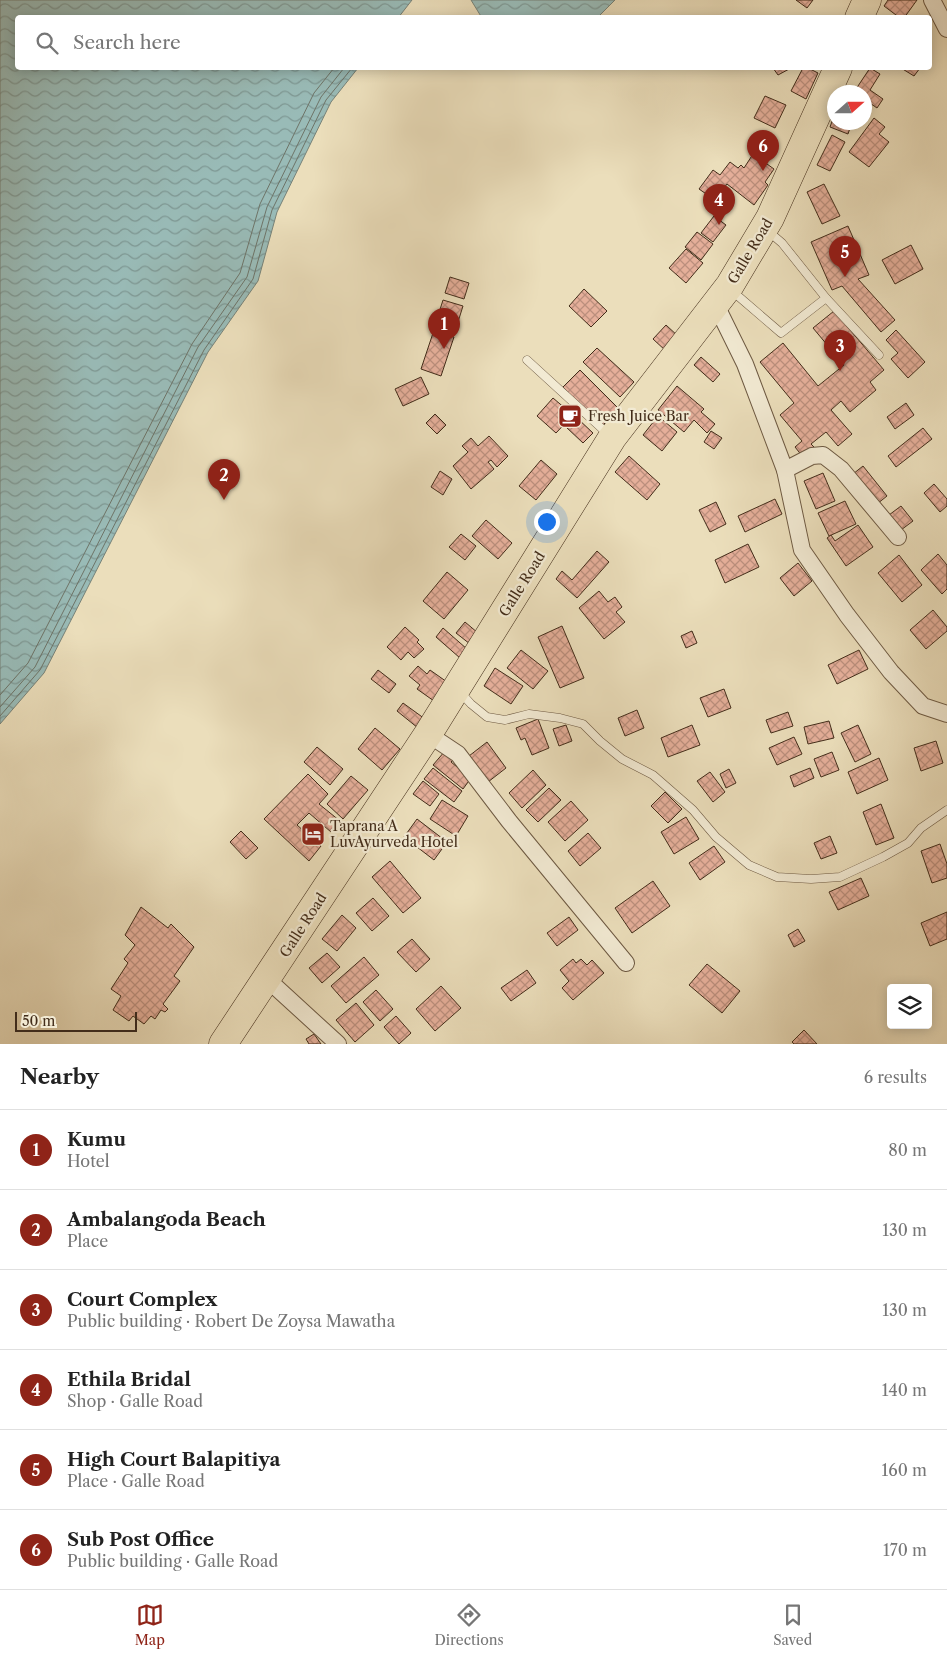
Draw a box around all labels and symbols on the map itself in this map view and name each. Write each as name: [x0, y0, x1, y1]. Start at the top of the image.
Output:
north arrow: [827, 85, 872, 130]
pin: 6: [747, 130, 779, 171]
pin: 4: [703, 184, 735, 225]
street label: Galle Road: [723, 215, 777, 287]
pin: 5: [829, 236, 861, 277]
pin: 1: [428, 308, 460, 349]
pin: 3: [824, 330, 856, 371]
cafe icon: Fresh Juice Bar: [557, 403, 583, 429]
place label: Fresh Juice Bar: [588, 407, 689, 425]
pin: 2: [208, 459, 240, 500]
your location: [534, 509, 560, 535]
street label: Galle Road: [495, 548, 549, 620]
place label: Taprana A LuvAyurveda Hotel: [330, 817, 458, 851]
hotel icon: Taprana A LuvAyurveda Hotel: [300, 821, 326, 847]
street label: Galle Road: [276, 889, 331, 961]
scale bar: [15, 1009, 138, 1032]

